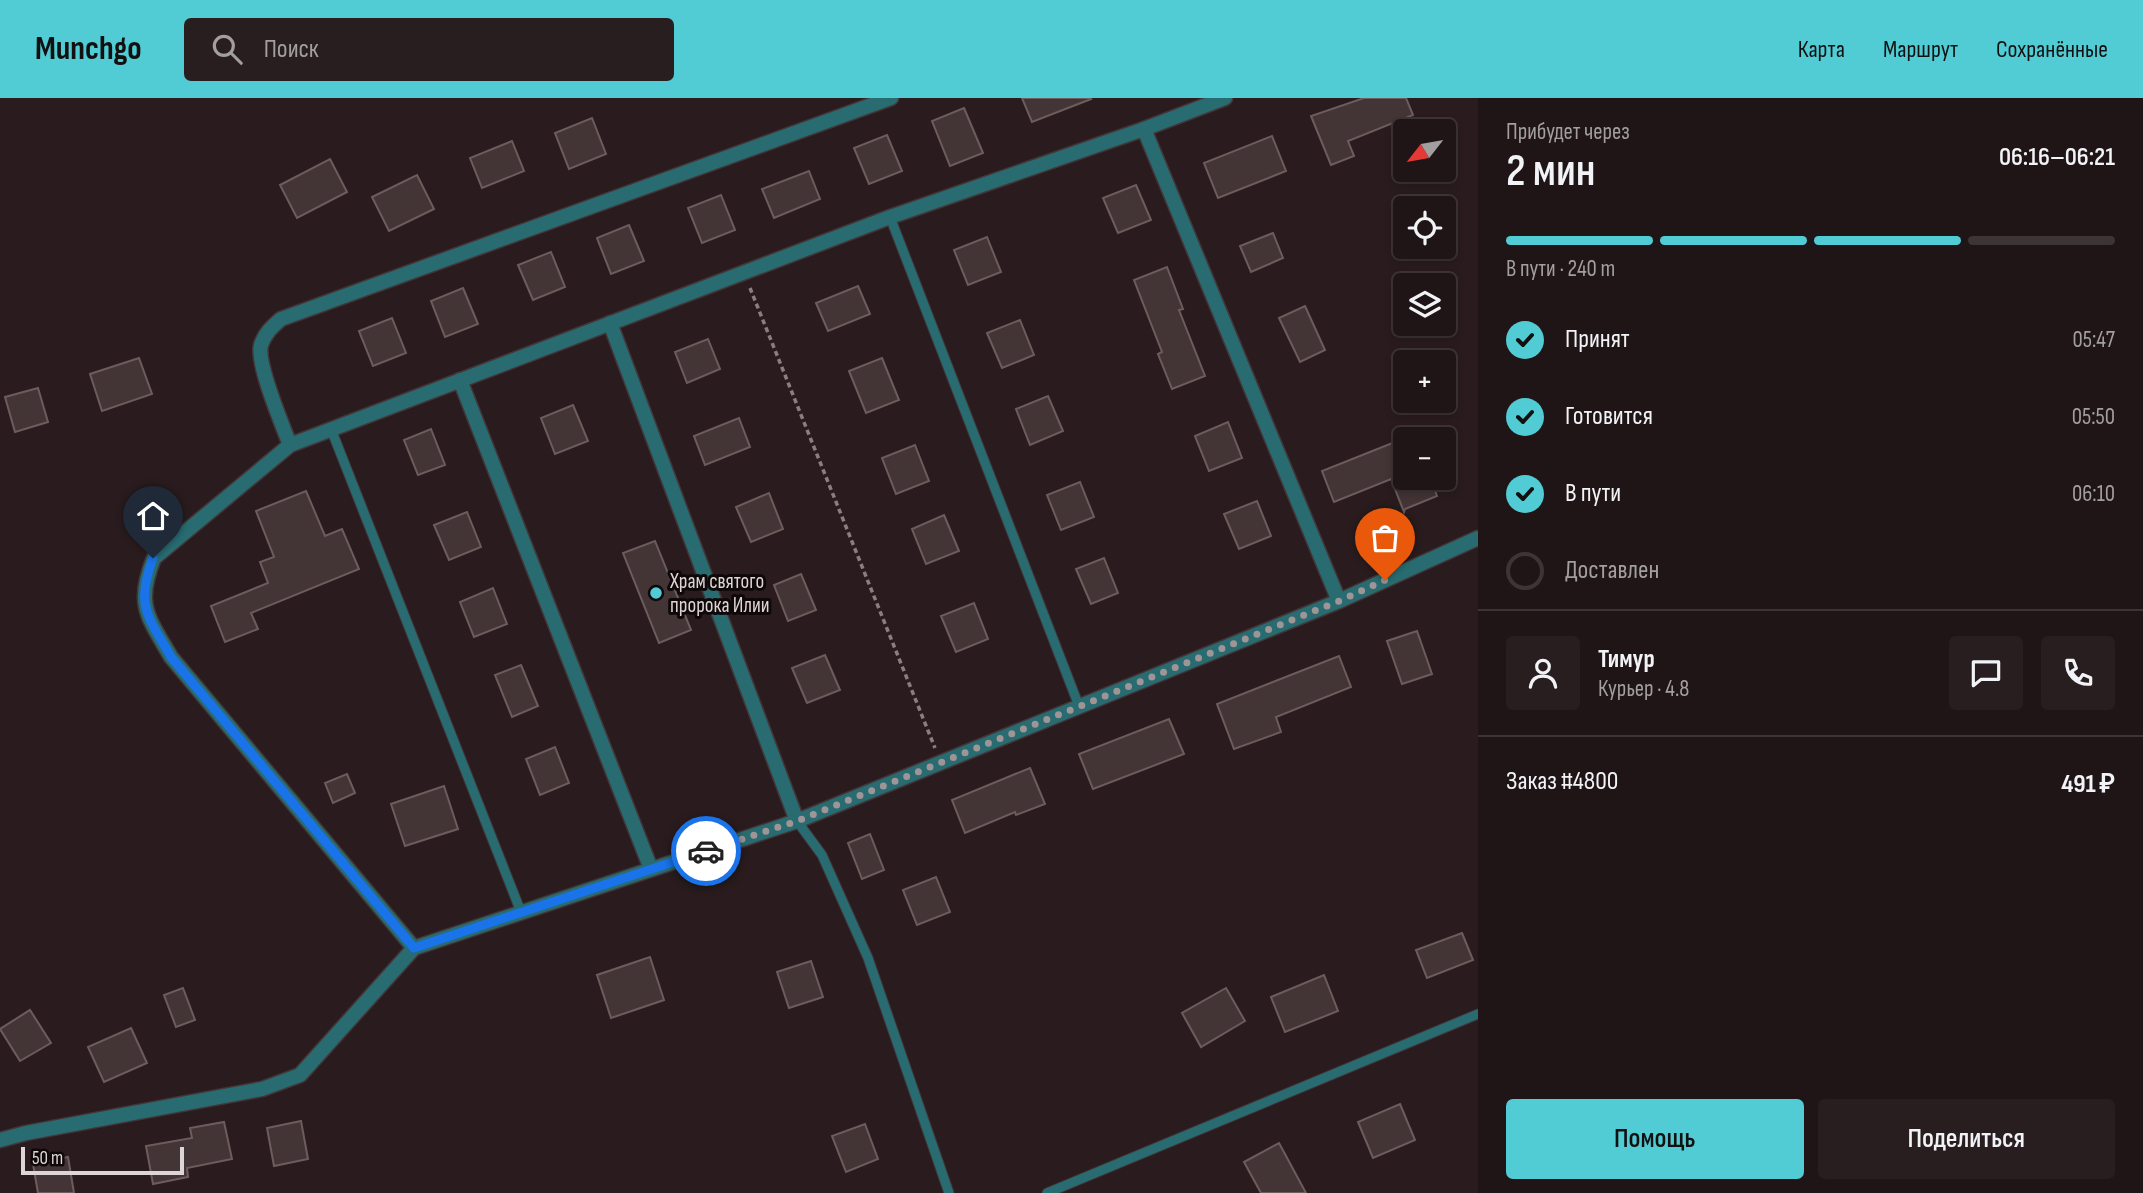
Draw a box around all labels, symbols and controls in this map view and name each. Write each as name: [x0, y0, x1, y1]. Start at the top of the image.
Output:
search box: [184, 18, 674, 81]
text: Munchgo: [35, 29, 142, 69]
icon: search: [208, 30, 246, 68]
text: Поиск: [264, 34, 319, 65]
text: Карта: [1798, 35, 1845, 64]
text: Маршрут: [1883, 35, 1958, 64]
text: Сохранённые: [1996, 35, 2108, 64]
text: Прибудет через: [1506, 118, 1630, 146]
north arrow: [1393, 119, 1456, 182]
map controls: [1393, 119, 1456, 490]
text: 06:16–06:21: [1999, 142, 2115, 173]
text: 2 мин: [1506, 144, 1596, 199]
button: locate: [1393, 196, 1456, 259]
text: В пути · 240 m: [1506, 255, 1615, 283]
button: layers: [1393, 273, 1456, 336]
icon: check: [1506, 321, 1544, 359]
text: Принят: [1565, 324, 1630, 355]
text: 05:47: [2073, 326, 2115, 354]
button: +: [1393, 350, 1456, 413]
icon: check: [1506, 398, 1544, 436]
text: Готовится: [1565, 401, 1653, 432]
text: 05:50: [2072, 403, 2115, 431]
button: −: [1393, 427, 1456, 490]
icon: check: [1506, 475, 1544, 513]
text: В пути: [1565, 478, 1621, 509]
text: 06:10: [2072, 480, 2115, 508]
pin: [123, 486, 183, 558]
icon: home: [134, 497, 172, 535]
pin: [1355, 508, 1415, 580]
icon: bag: [1366, 519, 1404, 557]
text: Доставлен: [1565, 555, 1659, 586]
place label: Храм святого пророка Илии: [669, 569, 769, 618]
marker: Храм святого пророка Илии: [648, 585, 664, 601]
button: person: [1506, 636, 1580, 710]
button: chat: [1949, 636, 2023, 710]
button: phone: [2041, 636, 2115, 710]
text: Тимур: [1598, 644, 1655, 675]
text: Курьер · 4.8: [1598, 675, 1689, 703]
text: Заказ #4800: [1506, 766, 1618, 797]
text: 491 ₽: [2061, 769, 2115, 800]
courier: [671, 816, 741, 886]
icon: car: [687, 832, 725, 870]
button: Помощь: [1506, 1099, 1804, 1179]
button: Поделиться: [1818, 1099, 2115, 1179]
scale bar: [21, 1144, 184, 1176]
text: 50 m: [32, 1147, 63, 1170]

